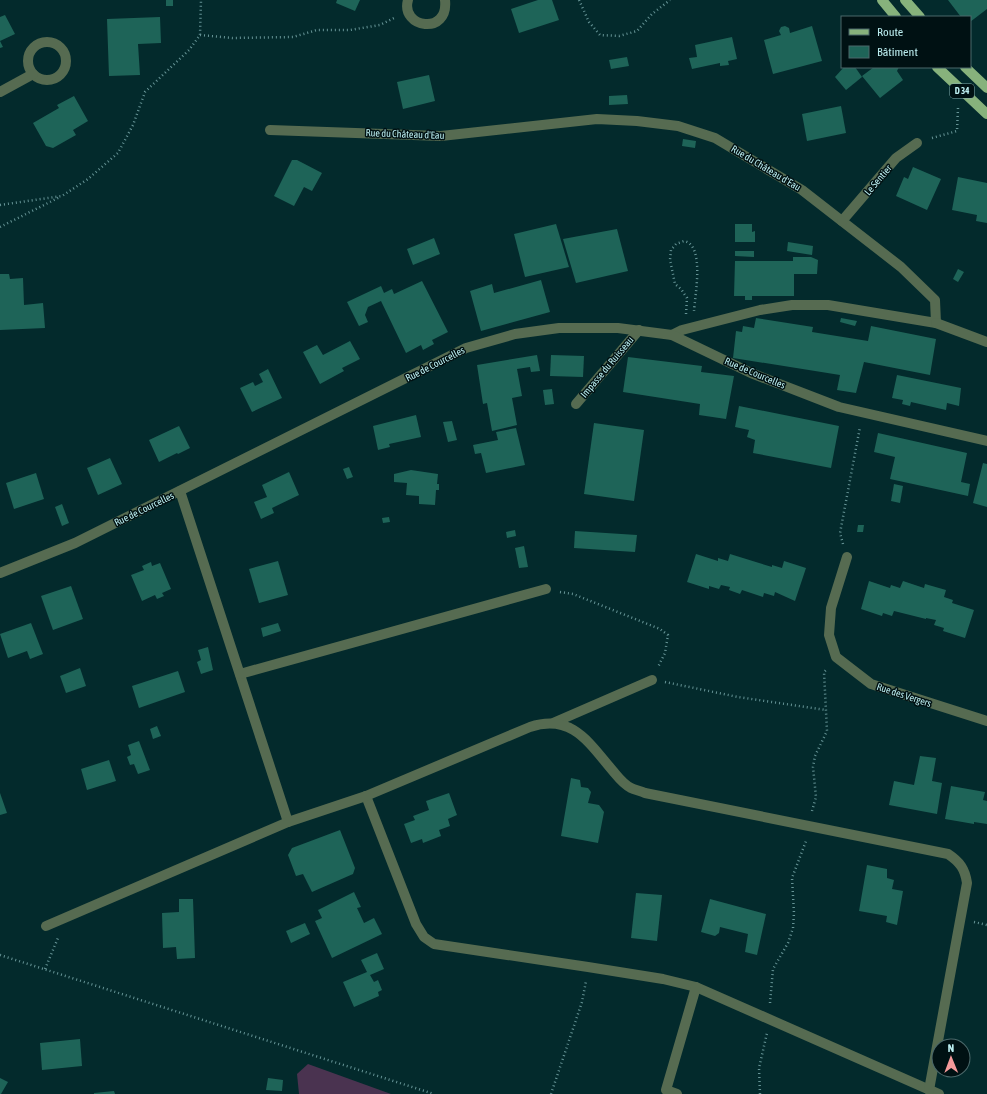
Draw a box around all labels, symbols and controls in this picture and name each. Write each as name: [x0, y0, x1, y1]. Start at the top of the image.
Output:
legend: [841, 16, 971, 68]
text: Route: [877, 25, 903, 39]
text: Bâtiment: [877, 45, 918, 59]
road number: D 34: [950, 84, 974, 98]
street label: Rue du Château d'Eau: [365, 127, 445, 141]
street label: Rue du Château d'Eau: [729, 143, 803, 193]
street label: Le Sentier: [862, 162, 894, 197]
street label: Impasse du Ruisseau: [578, 334, 636, 400]
street label: Rue de Courcelles: [404, 344, 467, 384]
street label: Rue de Courcelles: [723, 355, 787, 391]
street label: Rue de Courcelles: [112, 490, 176, 528]
street label: Rue des Vergers: [875, 681, 933, 709]
north arrow: [931, 1038, 971, 1078]
text: N: [947, 1042, 954, 1054]

